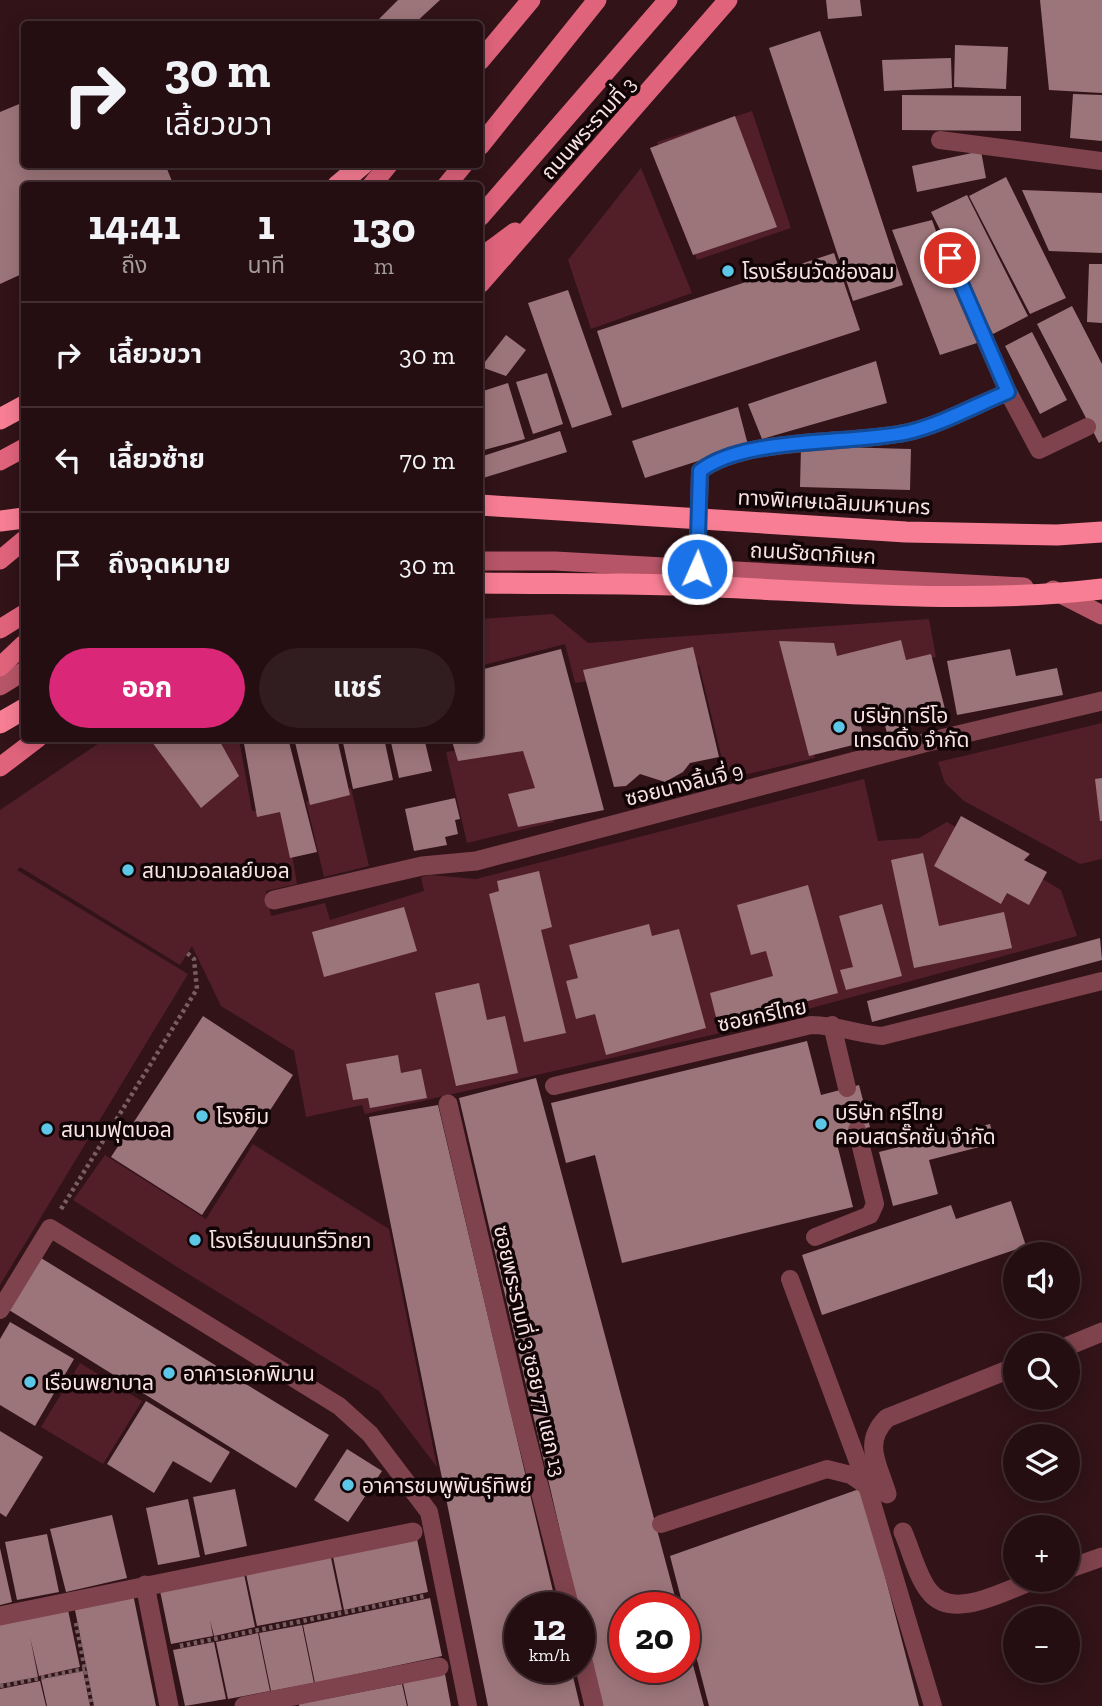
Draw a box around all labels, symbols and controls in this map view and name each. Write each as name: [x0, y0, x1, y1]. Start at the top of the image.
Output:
text: 30 m: [164, 41, 270, 100]
icon: right: [49, 49, 140, 140]
street label: ถนนพระรามที่ 3: [534, 70, 641, 185]
text: เลี้ยวขวา: [164, 105, 272, 143]
text: 14:41: [88, 199, 180, 250]
text: 1: [258, 199, 275, 250]
text: 130: [352, 202, 416, 253]
pin: [920, 228, 980, 288]
icon: arrive: [931, 239, 969, 277]
text: ถึง: [121, 251, 147, 279]
text: นาที: [248, 251, 285, 279]
text: m: [374, 252, 394, 280]
place label: โรงเรียนวัดช่องลม: [742, 259, 894, 284]
marker: โรงเรียนวัดช่องลม: [720, 263, 736, 279]
icon: right: [49, 336, 87, 374]
text: เลี้ยวขวา: [108, 338, 202, 370]
text: 30 m: [399, 339, 455, 371]
icon: left: [49, 441, 87, 479]
text: เลี้ยวซ้าย: [108, 443, 205, 475]
text: 70 m: [399, 444, 455, 476]
street label: ทางพิเศษเฉลิมมหานคร: [737, 484, 931, 520]
position arrow: [660, 532, 734, 606]
street label: ถนนรัชดาภิเษก: [749, 537, 877, 569]
icon: arrive: [49, 546, 87, 584]
text: ถึงจุดหมาย: [108, 548, 231, 580]
text: 30 m: [399, 549, 455, 581]
button: ออก: [49, 648, 245, 728]
button: แชร์: [259, 648, 455, 728]
place label: บริษัท ทรีโอ เทรดดิ้ง จำกัด: [853, 703, 969, 752]
marker: บริษัท ทรีโอ เทรดดิ้ง จำกัด: [831, 719, 847, 735]
street label: ซอยนางลิ้นจี่ 9: [622, 755, 746, 811]
place label: สนามวอลเลย์บอล: [142, 858, 290, 883]
marker: สนามวอลเลย์บอล: [120, 862, 136, 878]
street label: ซอยกรีไทย: [715, 993, 809, 1037]
place label: บริษัท กรีไทย คอนสตรั๊คชั่น จำกัด: [835, 1100, 996, 1149]
place label: โรงยิม: [216, 1104, 269, 1129]
marker: โรงยิม: [194, 1108, 210, 1124]
marker: บริษัท กรีไทย คอนสตรั๊คชั่น จำกัด: [813, 1116, 829, 1132]
place label: สนามฟุตบอล: [61, 1117, 172, 1143]
marker: สนามฟุตบอล: [39, 1121, 55, 1137]
street label: ซอยพระรามที่ 3 ซอย 77 แยก 13: [489, 1222, 573, 1479]
place label: โรงเรียนนนทรีวิทยา: [209, 1228, 371, 1253]
marker: โรงเรียนนนทรีวิทยา: [187, 1232, 203, 1248]
map controls: [1003, 1242, 1080, 1683]
button: sound: [1003, 1242, 1080, 1319]
button: search: [1003, 1333, 1080, 1410]
place label: อาคารเอกพิมาน: [183, 1361, 315, 1386]
marker: อาคารเอกพิมาน: [161, 1365, 177, 1381]
place label: เรือนพยาบาล: [44, 1370, 154, 1395]
marker: เรือนพยาบาล: [22, 1374, 38, 1390]
button: layers: [1003, 1424, 1080, 1501]
place label: อาคารชมพูพันธุ์ทิพย์: [362, 1473, 532, 1499]
marker: อาคารชมพูพันธุ์ทิพย์: [340, 1477, 356, 1493]
button: +: [1003, 1515, 1080, 1592]
speed limit sign: 20: [609, 1592, 700, 1683]
button: −: [1003, 1606, 1080, 1683]
text: 12: [533, 1607, 566, 1649]
text: km/h: [529, 1644, 570, 1666]

